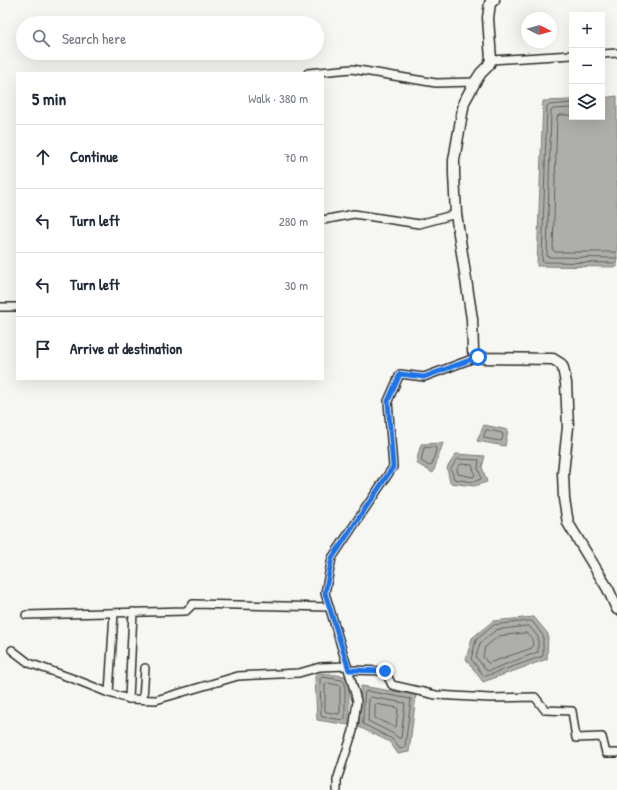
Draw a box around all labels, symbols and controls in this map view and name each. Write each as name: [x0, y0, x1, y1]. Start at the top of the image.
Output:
north arrow: [521, 12, 557, 48]
map controls: [569, 12, 605, 120]
button: +: [569, 12, 605, 48]
search box: [16, 16, 324, 60]
icon: search: [30, 27, 52, 49]
text: Search here: [62, 28, 126, 49]
button: −: [569, 48, 605, 84]
button: layers: [569, 84, 605, 120]
text: 5 min: [32, 87, 66, 110]
text: Walk · 380 m: [248, 89, 308, 107]
icon: ahead: [32, 146, 54, 168]
text: Continue: [70, 146, 118, 167]
text: 70 m: [284, 148, 308, 166]
icon: left: [32, 210, 54, 232]
text: Turn left: [70, 210, 120, 231]
text: 280 m: [279, 212, 308, 230]
icon: left: [32, 274, 54, 296]
text: Turn left: [70, 274, 120, 295]
text: 30 m: [285, 276, 308, 294]
icon: arrive: [32, 338, 54, 360]
text: Arrive at destination: [70, 338, 182, 359]
route start: [469, 348, 487, 366]
route end: [376, 662, 394, 680]

